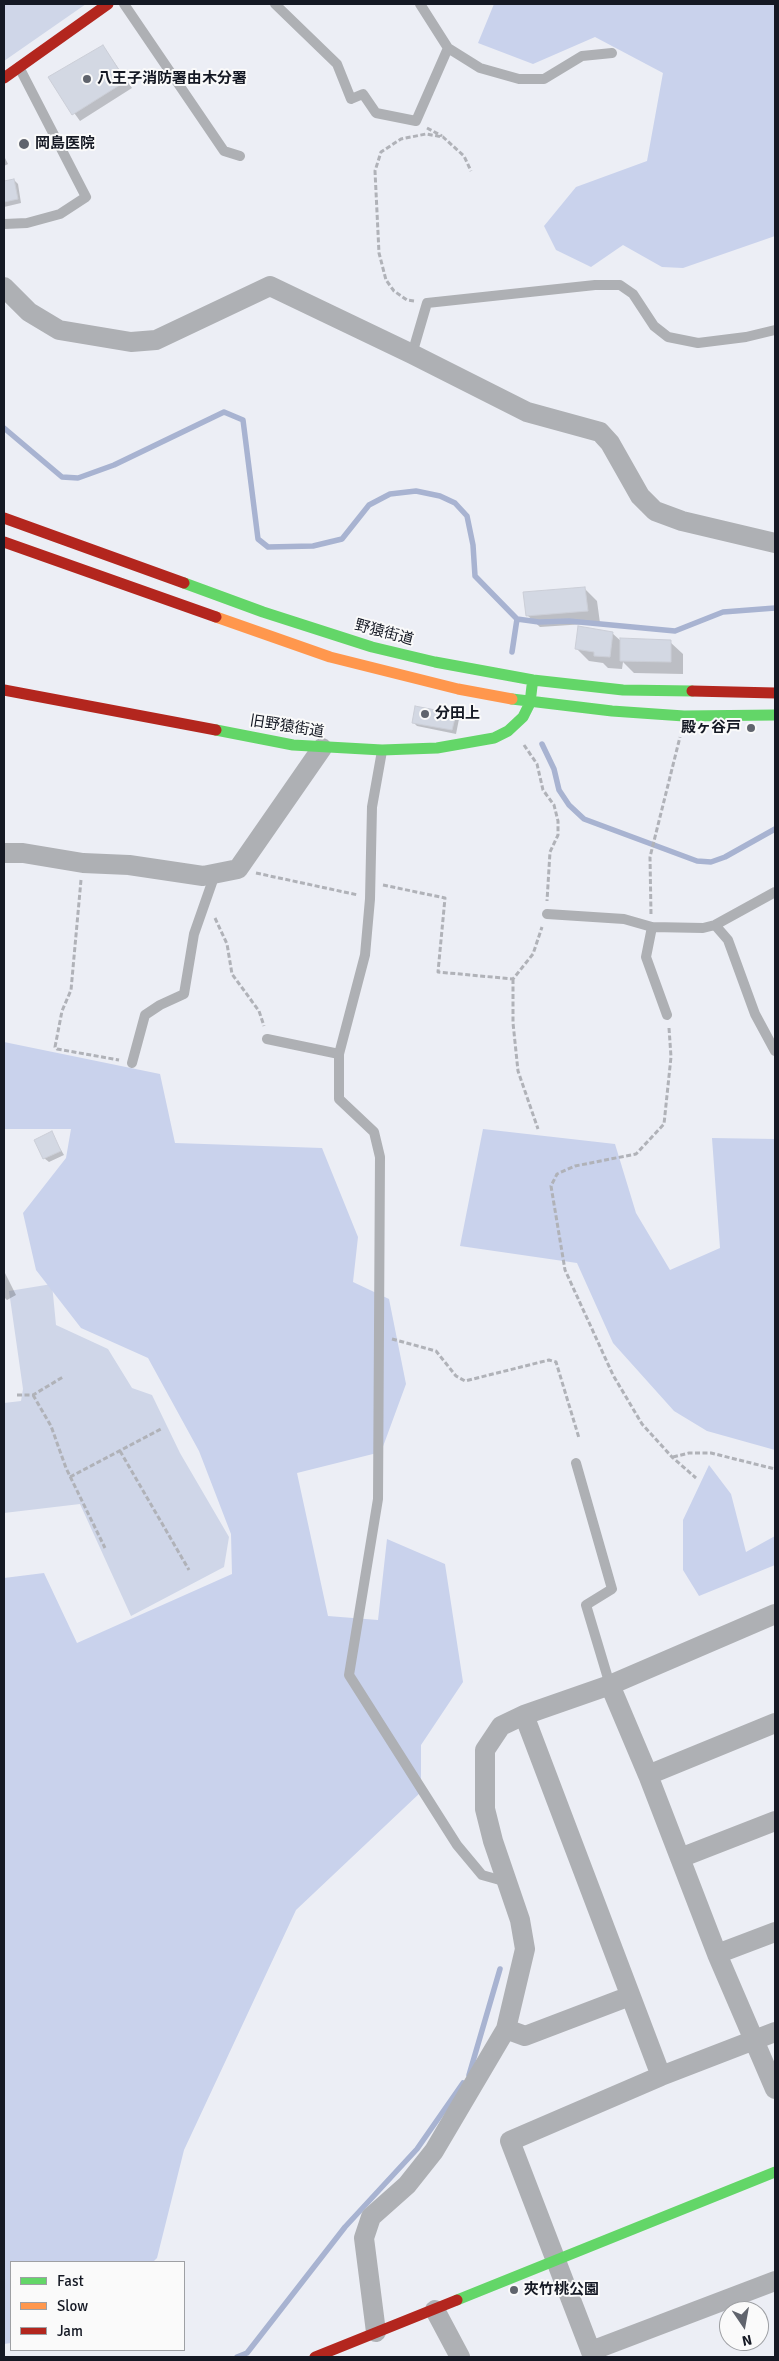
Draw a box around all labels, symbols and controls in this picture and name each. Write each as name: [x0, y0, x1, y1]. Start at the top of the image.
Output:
place label: 八王子消防署由木分署: [97, 70, 247, 88]
marker: 八王子消防署由木分署: [81, 73, 93, 85]
place label: 岡島医院: [35, 135, 95, 153]
marker: 岡島医院: [17, 137, 31, 151]
street label: 野猿街道: [353, 617, 415, 649]
place label: 分田上: [435, 705, 480, 723]
marker: 分田上: [419, 708, 431, 720]
street label: 旧野猿街道: [249, 712, 325, 742]
place label: 殿ヶ谷戸: [681, 719, 741, 737]
marker: 殿ヶ谷戸: [745, 722, 757, 734]
legend: [10, 2261, 185, 2351]
text: Fast: [57, 2272, 84, 2290]
place label: 夾竹桃公園: [524, 2281, 599, 2299]
marker: 夾竹桃公園: [508, 2284, 520, 2296]
text: Slow: [57, 2297, 88, 2315]
north arrow: [719, 2301, 769, 2351]
text: Jam: [57, 2322, 83, 2340]
text: N: [740, 2331, 754, 2350]

